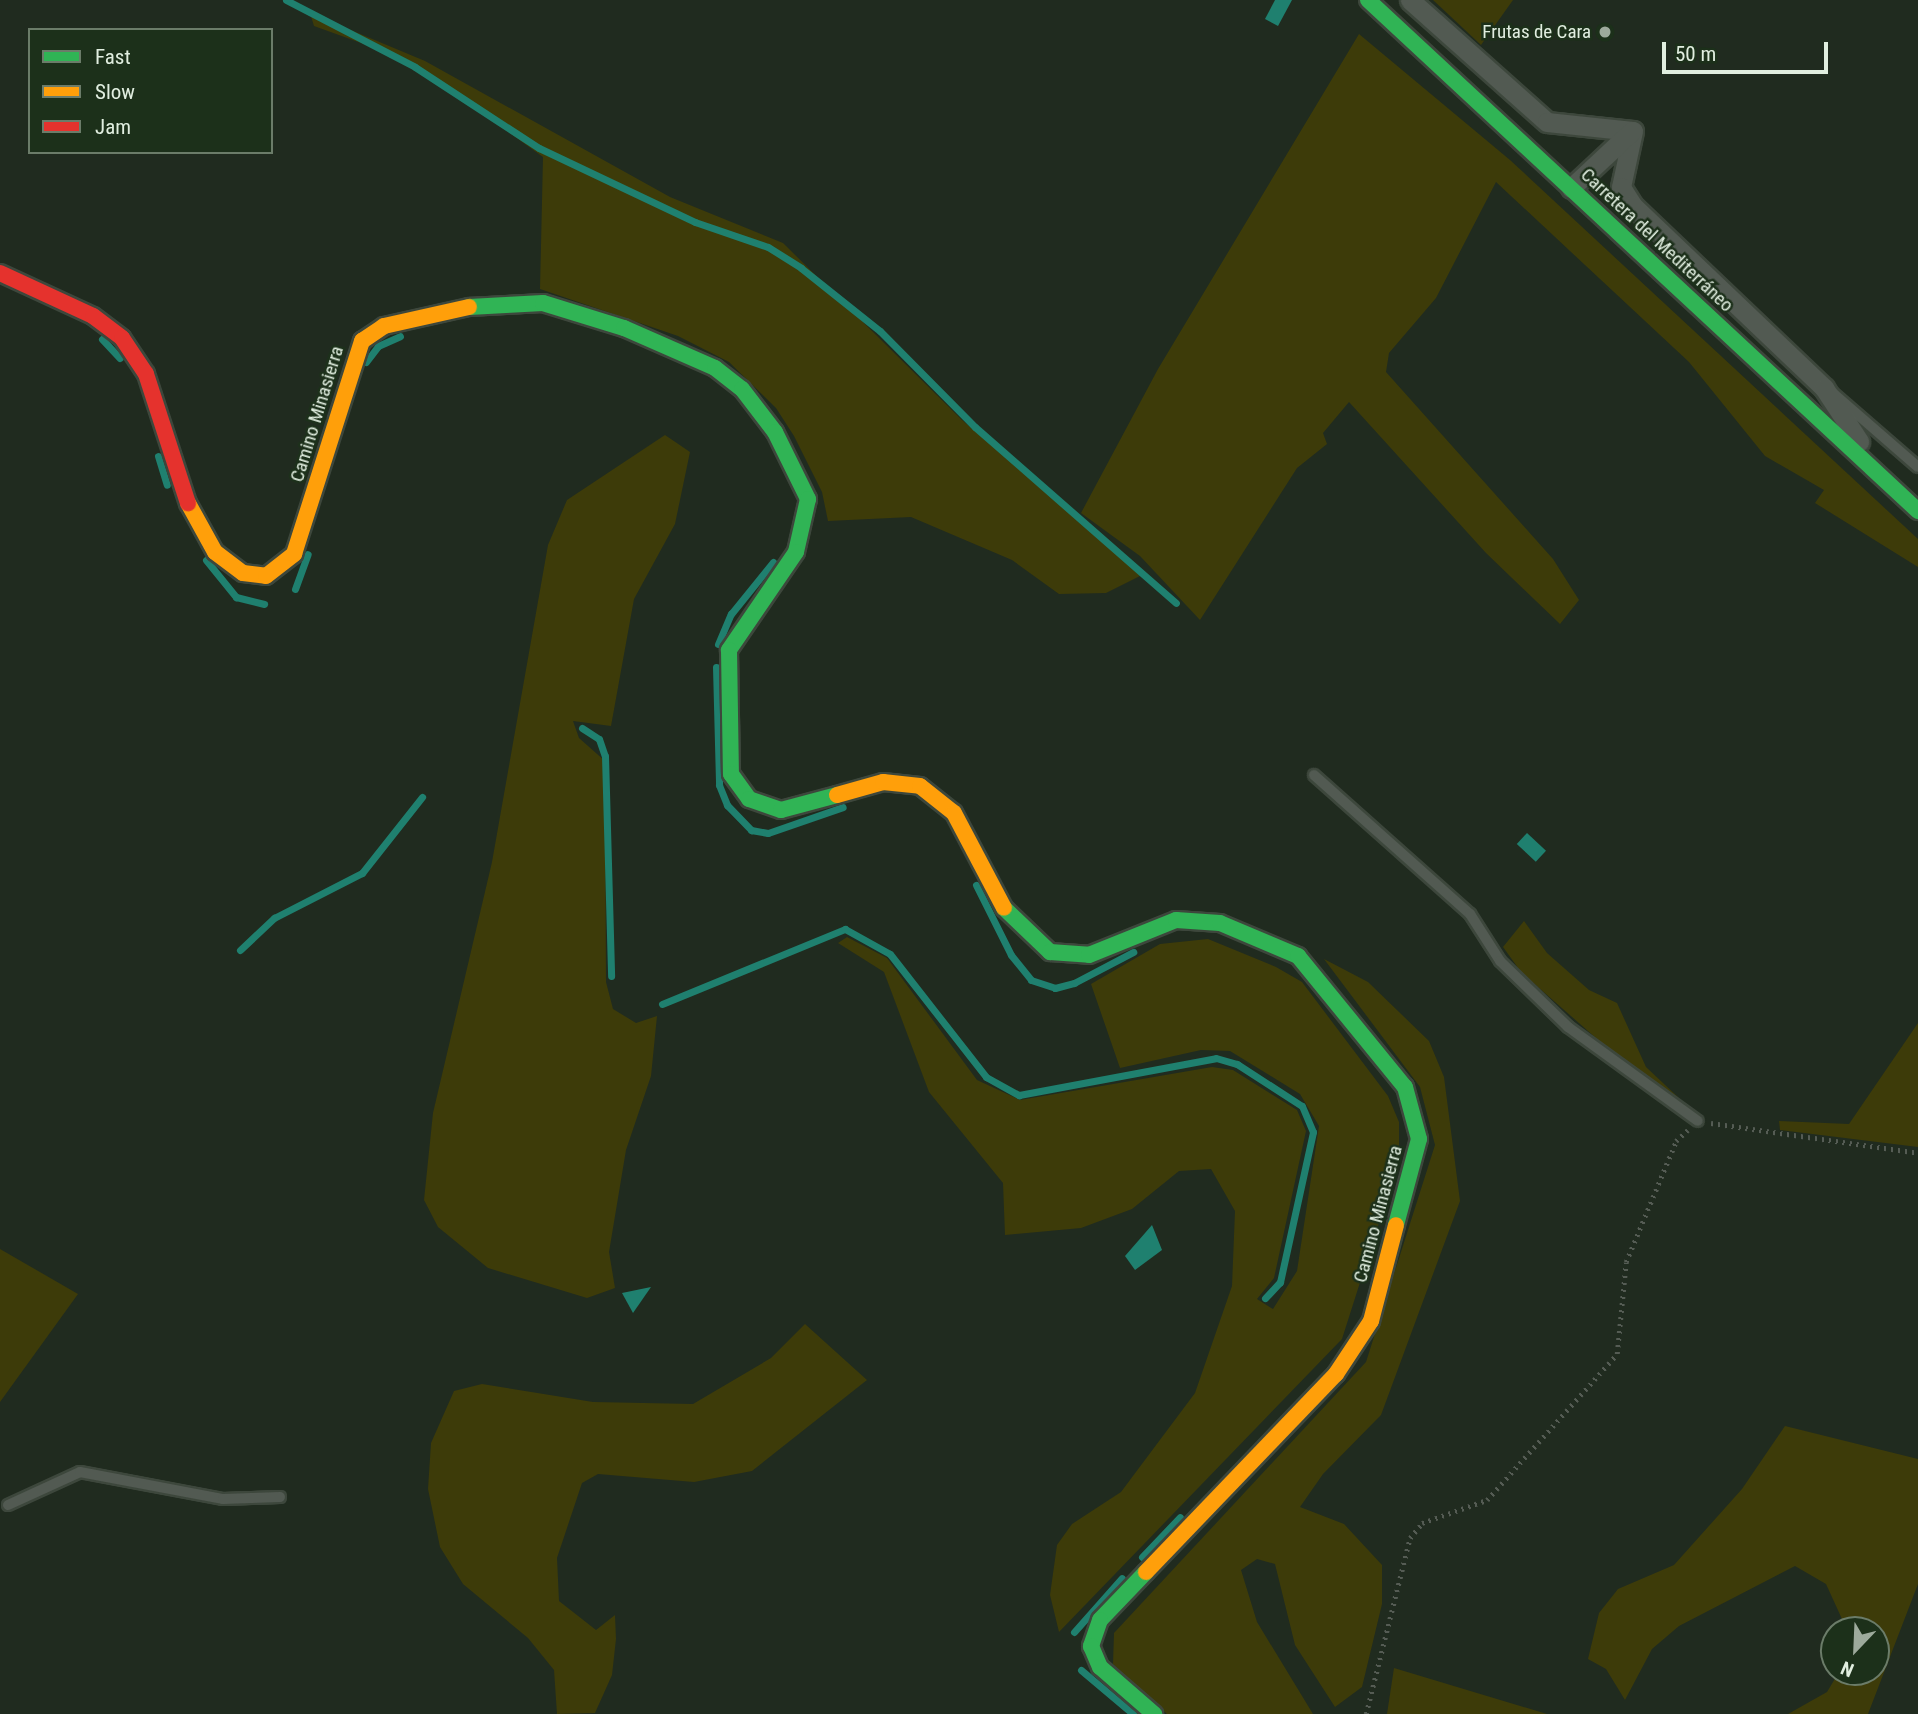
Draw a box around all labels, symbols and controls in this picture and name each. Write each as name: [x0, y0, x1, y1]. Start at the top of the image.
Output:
place label: Frutas de Cara: [1482, 21, 1591, 43]
marker: Frutas de Cara: [1597, 24, 1613, 40]
legend: [28, 28, 273, 154]
scale bar: [1666, 28, 1832, 72]
text: 50 m: [1675, 42, 1716, 66]
text: Fast: [95, 45, 131, 69]
text: Slow: [95, 80, 135, 104]
text: Jam: [95, 115, 131, 139]
street label: Carretera del Mediterráneo: [1576, 163, 1738, 317]
street label: Camino Minasierra: [286, 343, 348, 485]
street label: Camino Minasierra: [1349, 1143, 1407, 1285]
north arrow: [1820, 1616, 1890, 1686]
text: N: [1838, 1656, 1857, 1682]

